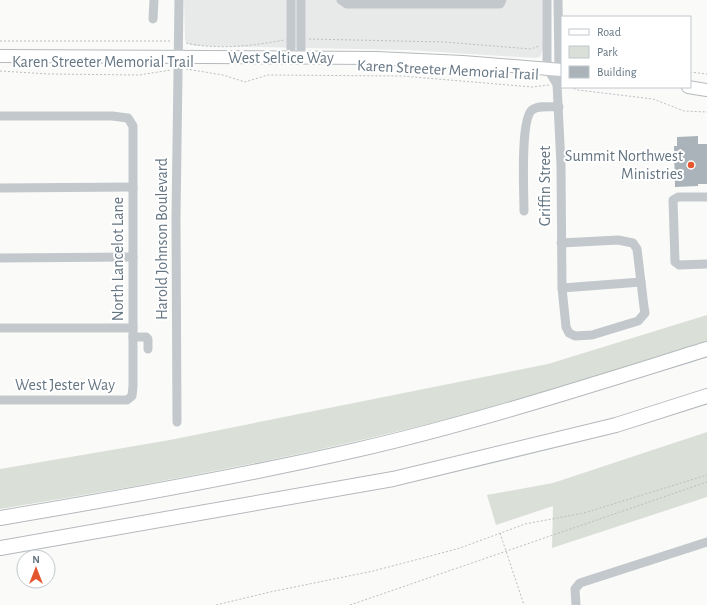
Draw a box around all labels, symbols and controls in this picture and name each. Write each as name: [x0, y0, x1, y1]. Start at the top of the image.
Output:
legend: [561, 16, 691, 88]
text: Road: [597, 26, 621, 38]
text: Park: [597, 46, 618, 58]
street label: West Seltice Way: [228, 50, 334, 67]
street label: Karen Streeter Memorial Trail: [12, 54, 194, 70]
street label: Karen Streeter Memorial Trail: [357, 57, 539, 83]
text: Building: [597, 66, 637, 78]
street label: Griffin Street: [537, 146, 553, 226]
place label: Summit Northwest Ministries: [565, 148, 683, 182]
street label: Harold Johnson Boulevard: [154, 158, 170, 320]
marker: Summit Northwest Ministries: [686, 160, 696, 170]
street label: North Lancelot Lane: [110, 197, 126, 321]
street label: West Jester Way: [15, 377, 115, 394]
north arrow: [16, 549, 56, 589]
text: N: [32, 554, 40, 565]

